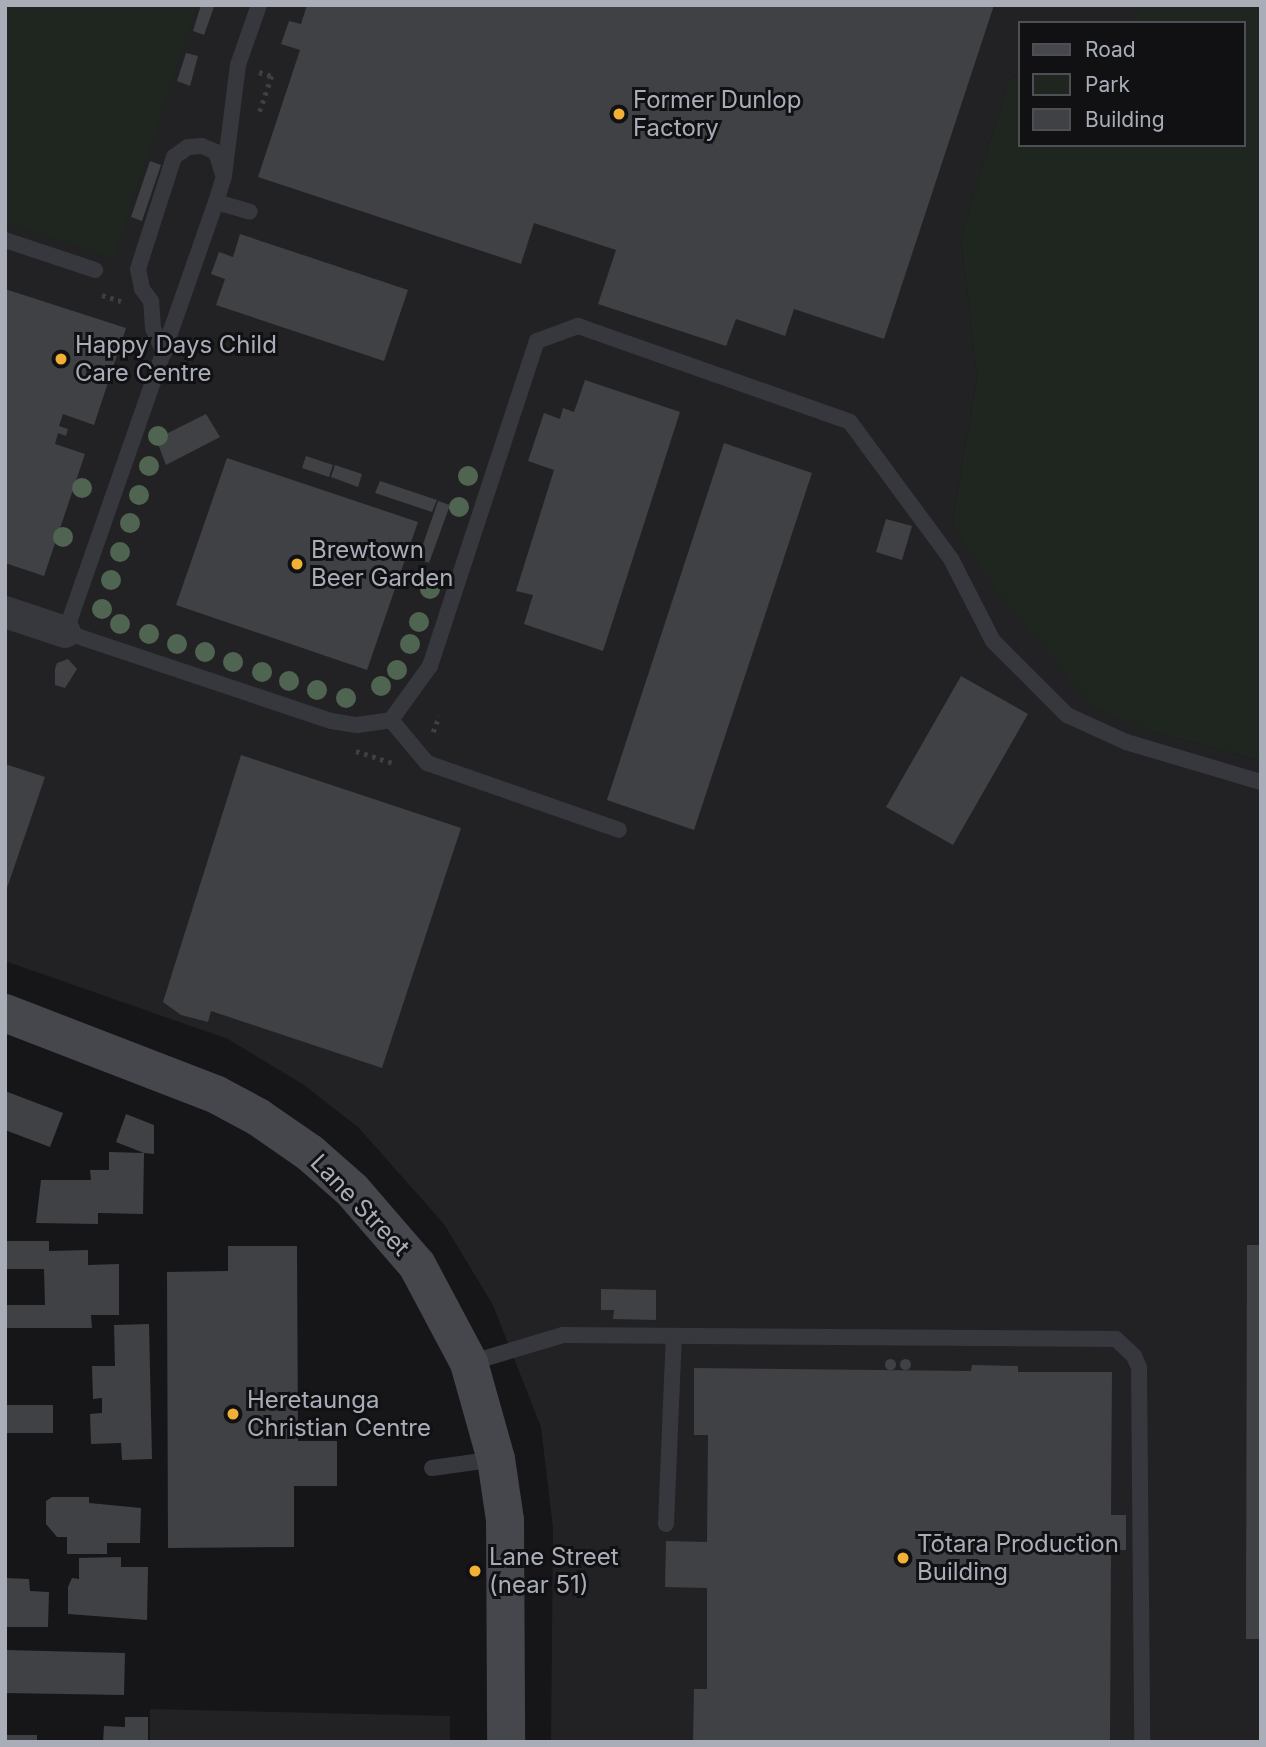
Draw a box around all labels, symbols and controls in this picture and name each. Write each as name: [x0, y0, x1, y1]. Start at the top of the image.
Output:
legend: [1018, 21, 1245, 147]
text: Road: [1085, 37, 1136, 62]
text: Park: [1085, 72, 1130, 97]
place label: Former Dunlop Factory: [633, 86, 801, 142]
marker: Former Dunlop Factory: [611, 106, 627, 122]
text: Building: [1085, 107, 1165, 132]
place label: Happy Days Child Care Centre: [75, 331, 277, 387]
marker: Happy Days Child Care Centre: [53, 351, 69, 367]
place label: Brewtown Beer Garden: [311, 536, 453, 592]
marker: Brewtown Beer Garden: [289, 556, 305, 572]
street label: Lane Street: [305, 1148, 415, 1262]
place label: Heretaunga Christian Centre: [247, 1386, 431, 1442]
marker: Heretaunga Christian Centre: [225, 1406, 241, 1422]
place label: Tōtara Production Building: [917, 1530, 1119, 1586]
place label: Lane Street (near 51): [489, 1543, 619, 1599]
marker: Tōtara Production Building: [895, 1550, 911, 1566]
marker: Lane Street (near 51): [467, 1563, 483, 1579]

